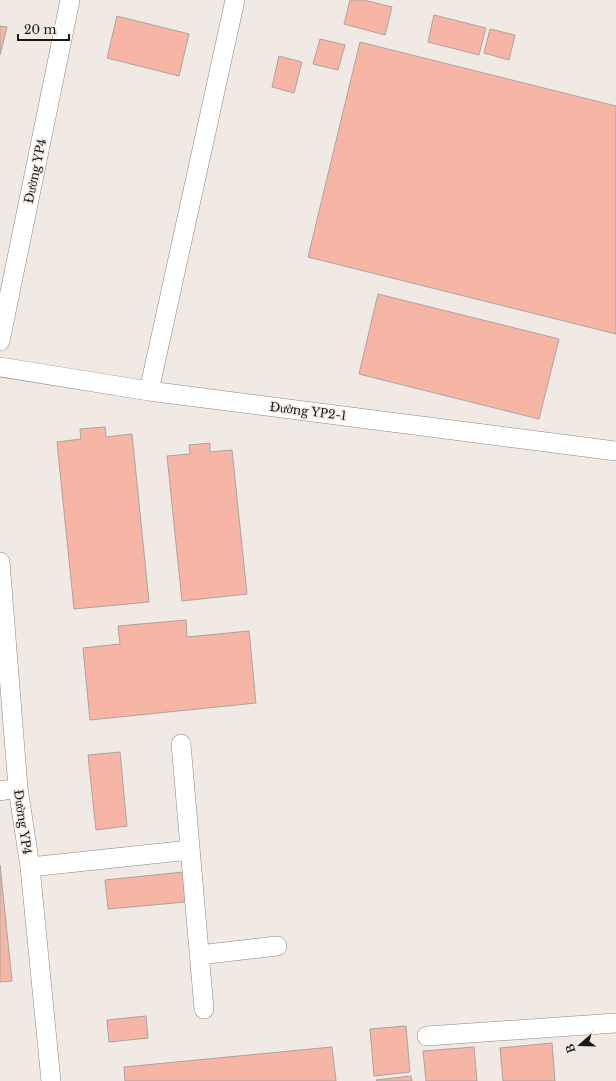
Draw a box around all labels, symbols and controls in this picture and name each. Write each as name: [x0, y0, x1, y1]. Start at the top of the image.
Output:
scale bar: [18, 16, 69, 42]
text: 20 m: [24, 22, 56, 37]
street label: Đường YP4: [21, 137, 49, 205]
street label: Đường YP2-1: [269, 399, 347, 423]
street label: Đường YP4: [11, 789, 35, 855]
north arrow: [560, 1025, 600, 1065]
text: B: [562, 1042, 579, 1055]

